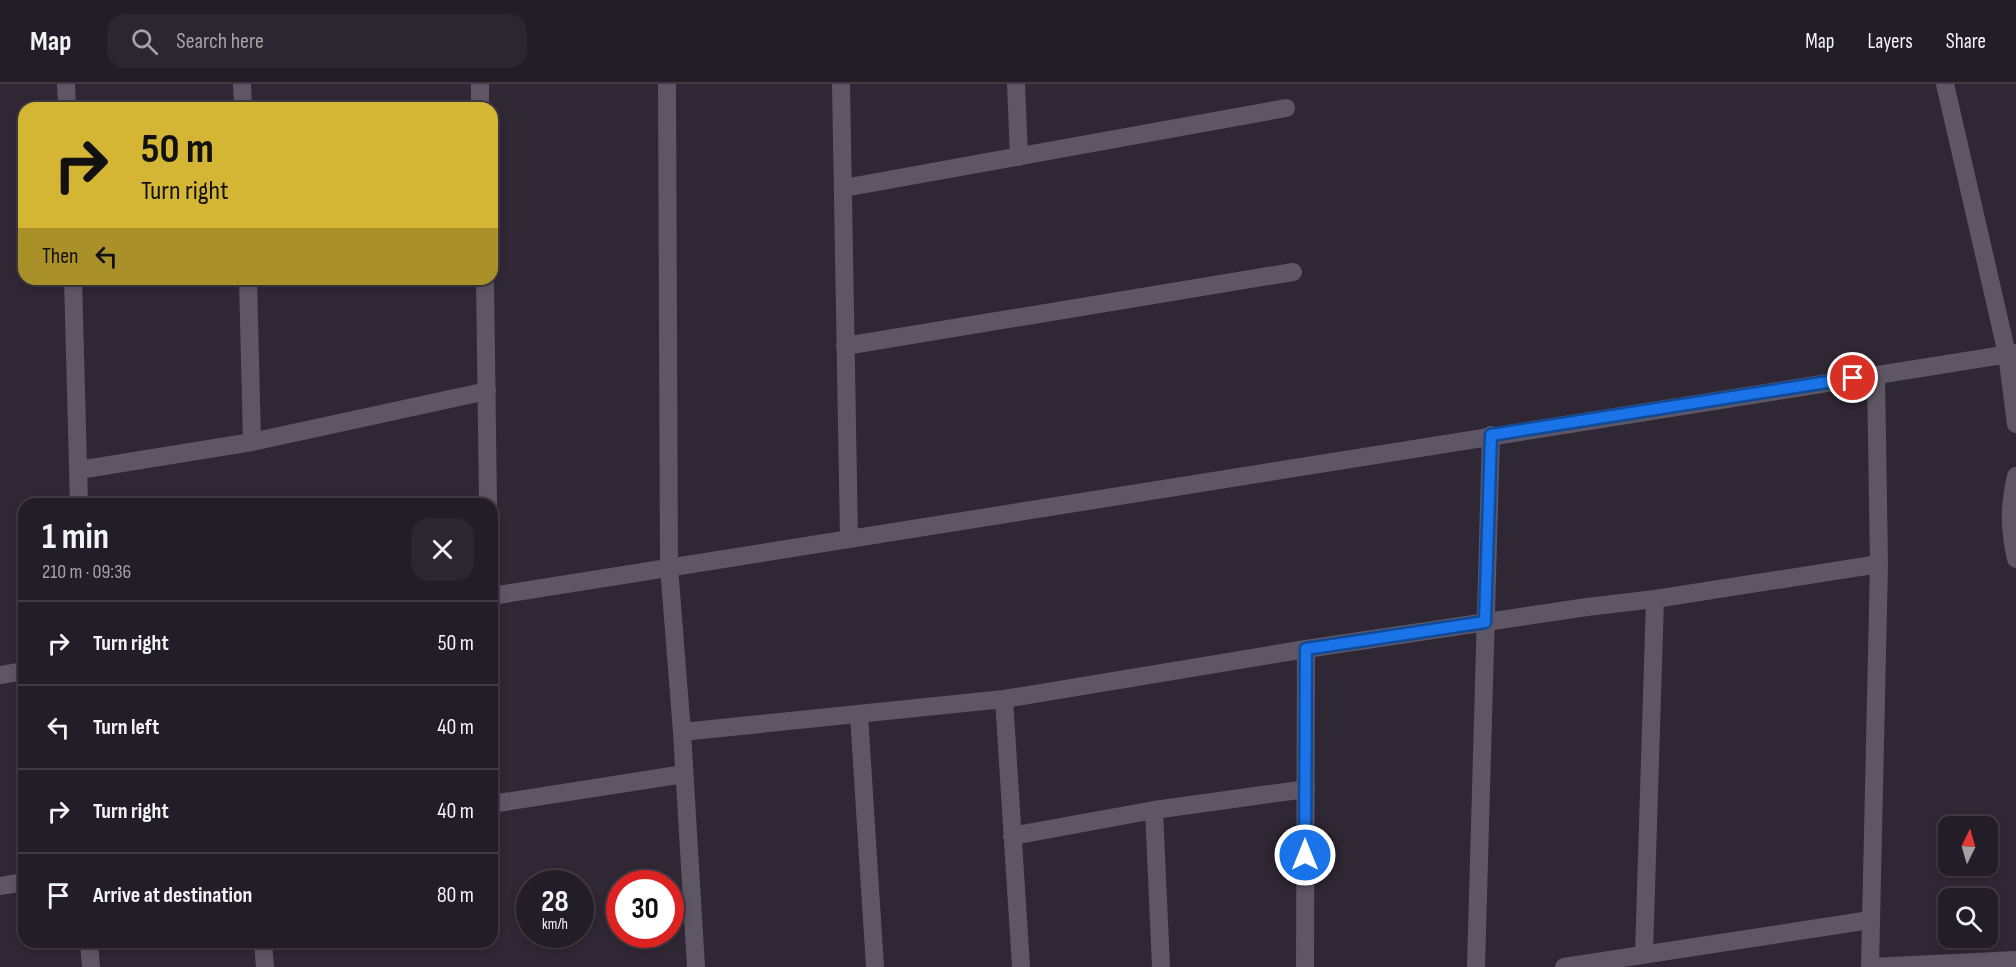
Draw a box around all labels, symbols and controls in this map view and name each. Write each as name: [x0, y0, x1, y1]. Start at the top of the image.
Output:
search box: [107, 14, 527, 68]
text: Map: [30, 25, 71, 58]
icon: search: [128, 25, 161, 58]
text: Search here: [176, 28, 264, 55]
text: Map: [1805, 29, 1834, 54]
text: Layers: [1867, 29, 1913, 54]
text: Share: [1946, 29, 1986, 54]
text: 50 m: [141, 124, 214, 175]
icon: right: [42, 126, 120, 204]
text: Turn right: [141, 175, 228, 207]
icon: left: [90, 240, 123, 273]
text: Then: [42, 243, 78, 270]
pin: [1827, 352, 1878, 403]
icon: arrive: [1836, 361, 1869, 394]
text: 1 min: [42, 516, 109, 559]
button: close: [411, 518, 474, 581]
text: 210 m · 09:36: [42, 560, 131, 584]
icon: right: [42, 627, 75, 660]
text: Turn right: [93, 630, 169, 657]
text: 50 m: [438, 630, 474, 657]
icon: left: [42, 711, 75, 744]
text: Turn left: [93, 714, 159, 741]
text: 40 m: [437, 714, 474, 741]
icon: right: [42, 795, 75, 828]
text: Turn right: [93, 798, 169, 825]
text: 40 m: [437, 798, 474, 825]
north arrow: [1938, 816, 1998, 876]
map controls: [1938, 816, 1998, 948]
position arrow: [1273, 823, 1337, 887]
speed limit sign: 30: [606, 870, 684, 948]
icon: arrive: [42, 879, 75, 912]
text: Arrive at destination: [93, 882, 252, 909]
text: 80 m: [437, 882, 474, 909]
text: 28: [541, 884, 569, 920]
button: search: [1938, 888, 1998, 948]
text: km/h: [542, 915, 568, 934]

